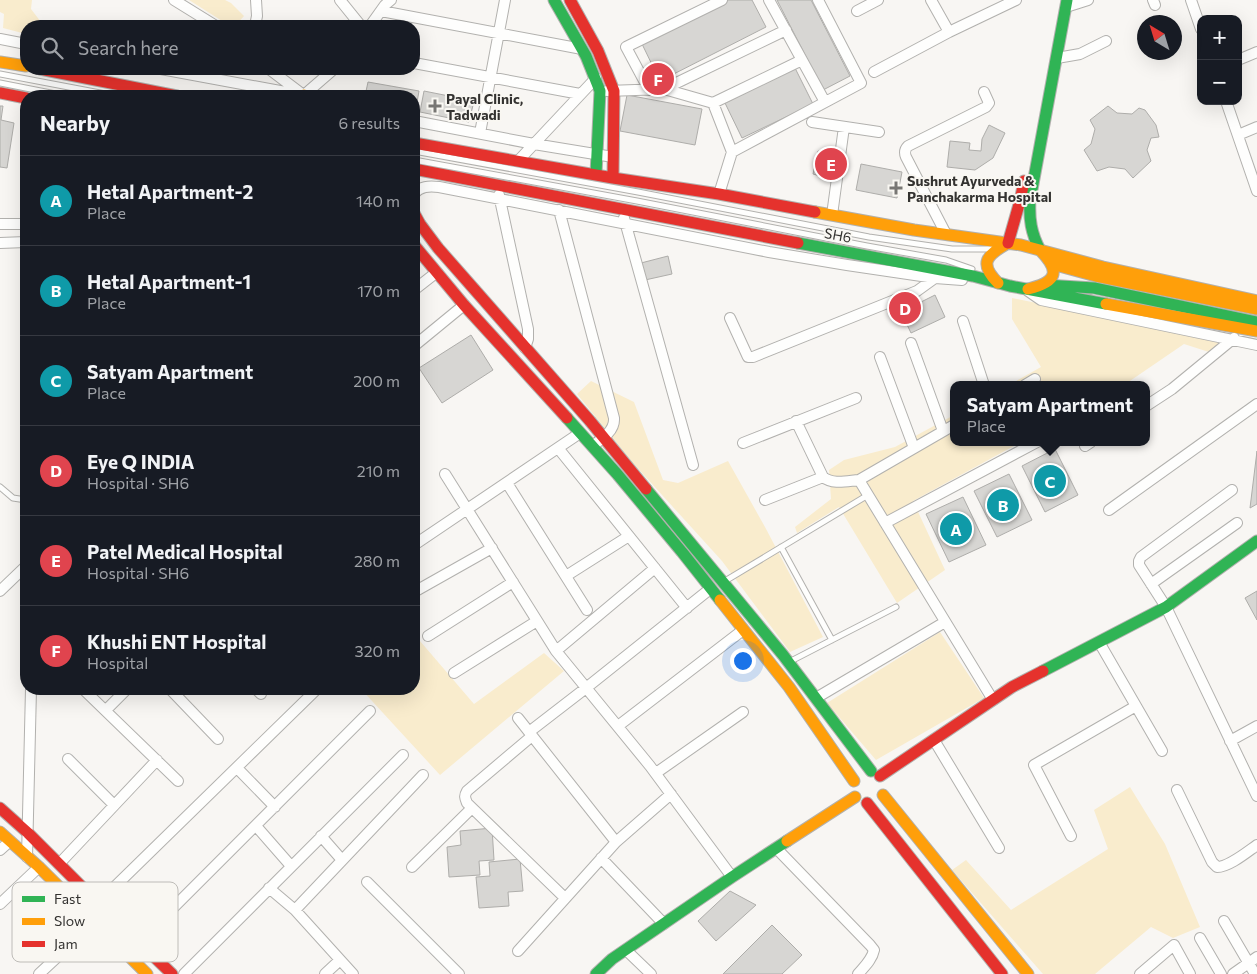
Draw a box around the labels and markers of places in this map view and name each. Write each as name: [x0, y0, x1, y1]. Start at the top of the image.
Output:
pin: F: [642, 60, 674, 98]
place label: Payal Clinic, Tadwadi: [446, 90, 523, 123]
marker: Payal Clinic, Tadwadi: [428, 99, 442, 113]
pin: E: [815, 145, 847, 183]
place label: Sushrut Ayurveda & Panchakarma Hospital: [907, 172, 1052, 205]
marker: Sushrut Ayurveda & Panchakarma Hospital: [889, 181, 903, 195]
pin: D: [889, 289, 921, 327]
pin: C: [1034, 462, 1066, 500]
pin: B: [987, 486, 1019, 524]
pin: A: [940, 510, 972, 548]

